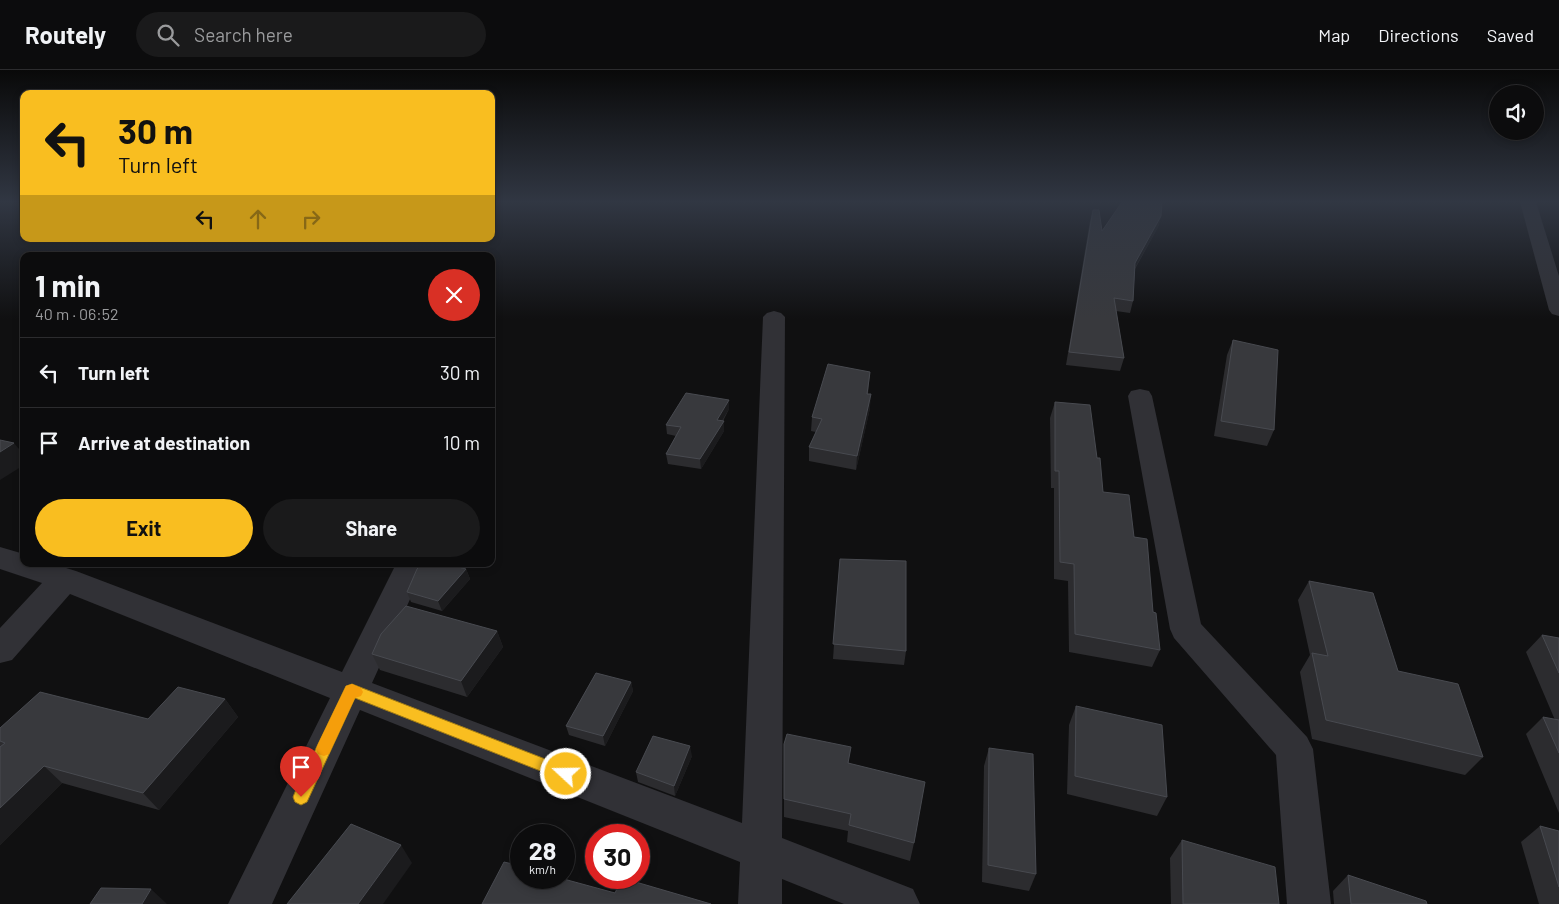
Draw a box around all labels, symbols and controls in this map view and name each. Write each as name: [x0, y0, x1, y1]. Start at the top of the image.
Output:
search box: [136, 12, 486, 57]
text: Routely: [25, 20, 106, 49]
icon: search: [154, 21, 182, 49]
text: Search here: [194, 23, 293, 46]
text: Map: [1318, 24, 1350, 46]
text: Directions: [1378, 24, 1459, 46]
text: Saved: [1487, 24, 1534, 46]
map controls: [1489, 85, 1544, 140]
button: sound: [1489, 85, 1544, 140]
text: 30 m: [118, 109, 193, 151]
icon: left: [35, 110, 100, 175]
text: Turn left: [118, 151, 198, 177]
icon: left: [191, 205, 219, 233]
icon: ahead: [244, 205, 272, 233]
icon: right: [297, 205, 325, 233]
text: 1 min: [35, 267, 101, 303]
button: close: [428, 269, 480, 321]
text: 40 m · 06:52: [35, 304, 119, 323]
icon: left: [35, 359, 63, 387]
text: Turn left: [78, 361, 149, 384]
text: 30 m: [440, 361, 480, 384]
icon: arrive: [35, 429, 63, 457]
text: Arrive at destination: [78, 431, 250, 454]
text: 10 m: [443, 431, 480, 454]
button: Exit: [35, 499, 253, 557]
button: Share: [263, 499, 480, 557]
pin: [280, 746, 322, 797]
position arrow: [539, 747, 591, 799]
icon: arrive: [287, 753, 315, 781]
speed limit sign: 30: [585, 824, 650, 889]
text: 28: [529, 835, 556, 865]
text: km/h: [529, 862, 556, 876]

